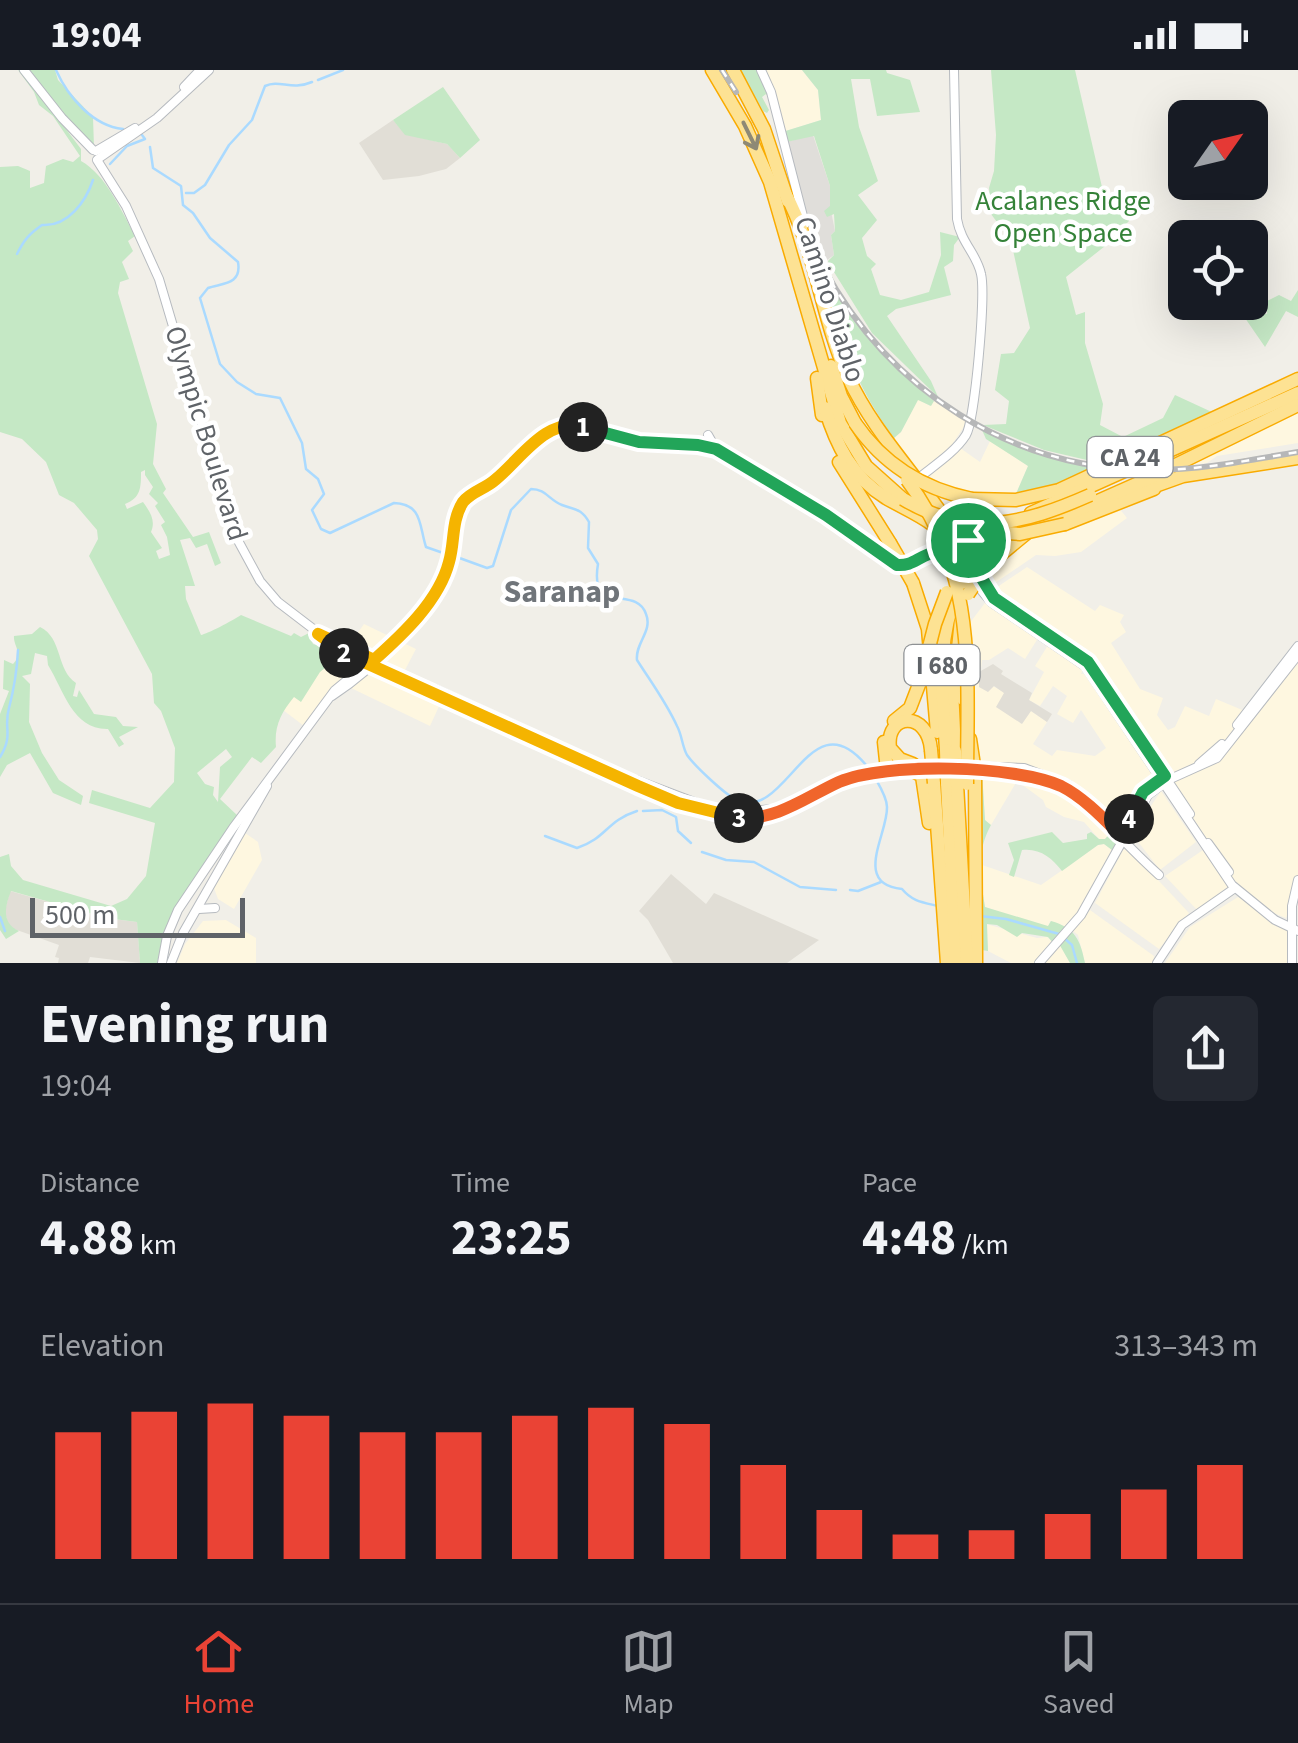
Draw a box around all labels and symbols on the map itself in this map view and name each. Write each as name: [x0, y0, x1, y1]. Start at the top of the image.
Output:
north arrow: [1168, 100, 1268, 200]
one-way arrow: [741, 120, 760, 150]
park label: Acalanes Ridge Open Space: [975, 181, 1151, 253]
street label: Camino Diablo: [784, 211, 876, 387]
street label: Olympic Boulevard: [154, 321, 258, 546]
pin: 1: [558, 402, 608, 452]
road number: CA 24: [1088, 437, 1172, 477]
pin: [926, 498, 1011, 583]
district label: Saranap: [504, 569, 620, 615]
pin: 2: [319, 628, 369, 678]
road number: I 680: [904, 645, 980, 685]
pin: 3: [714, 793, 764, 843]
pin: 4: [1104, 794, 1154, 844]
scale bar: [30, 893, 245, 938]

